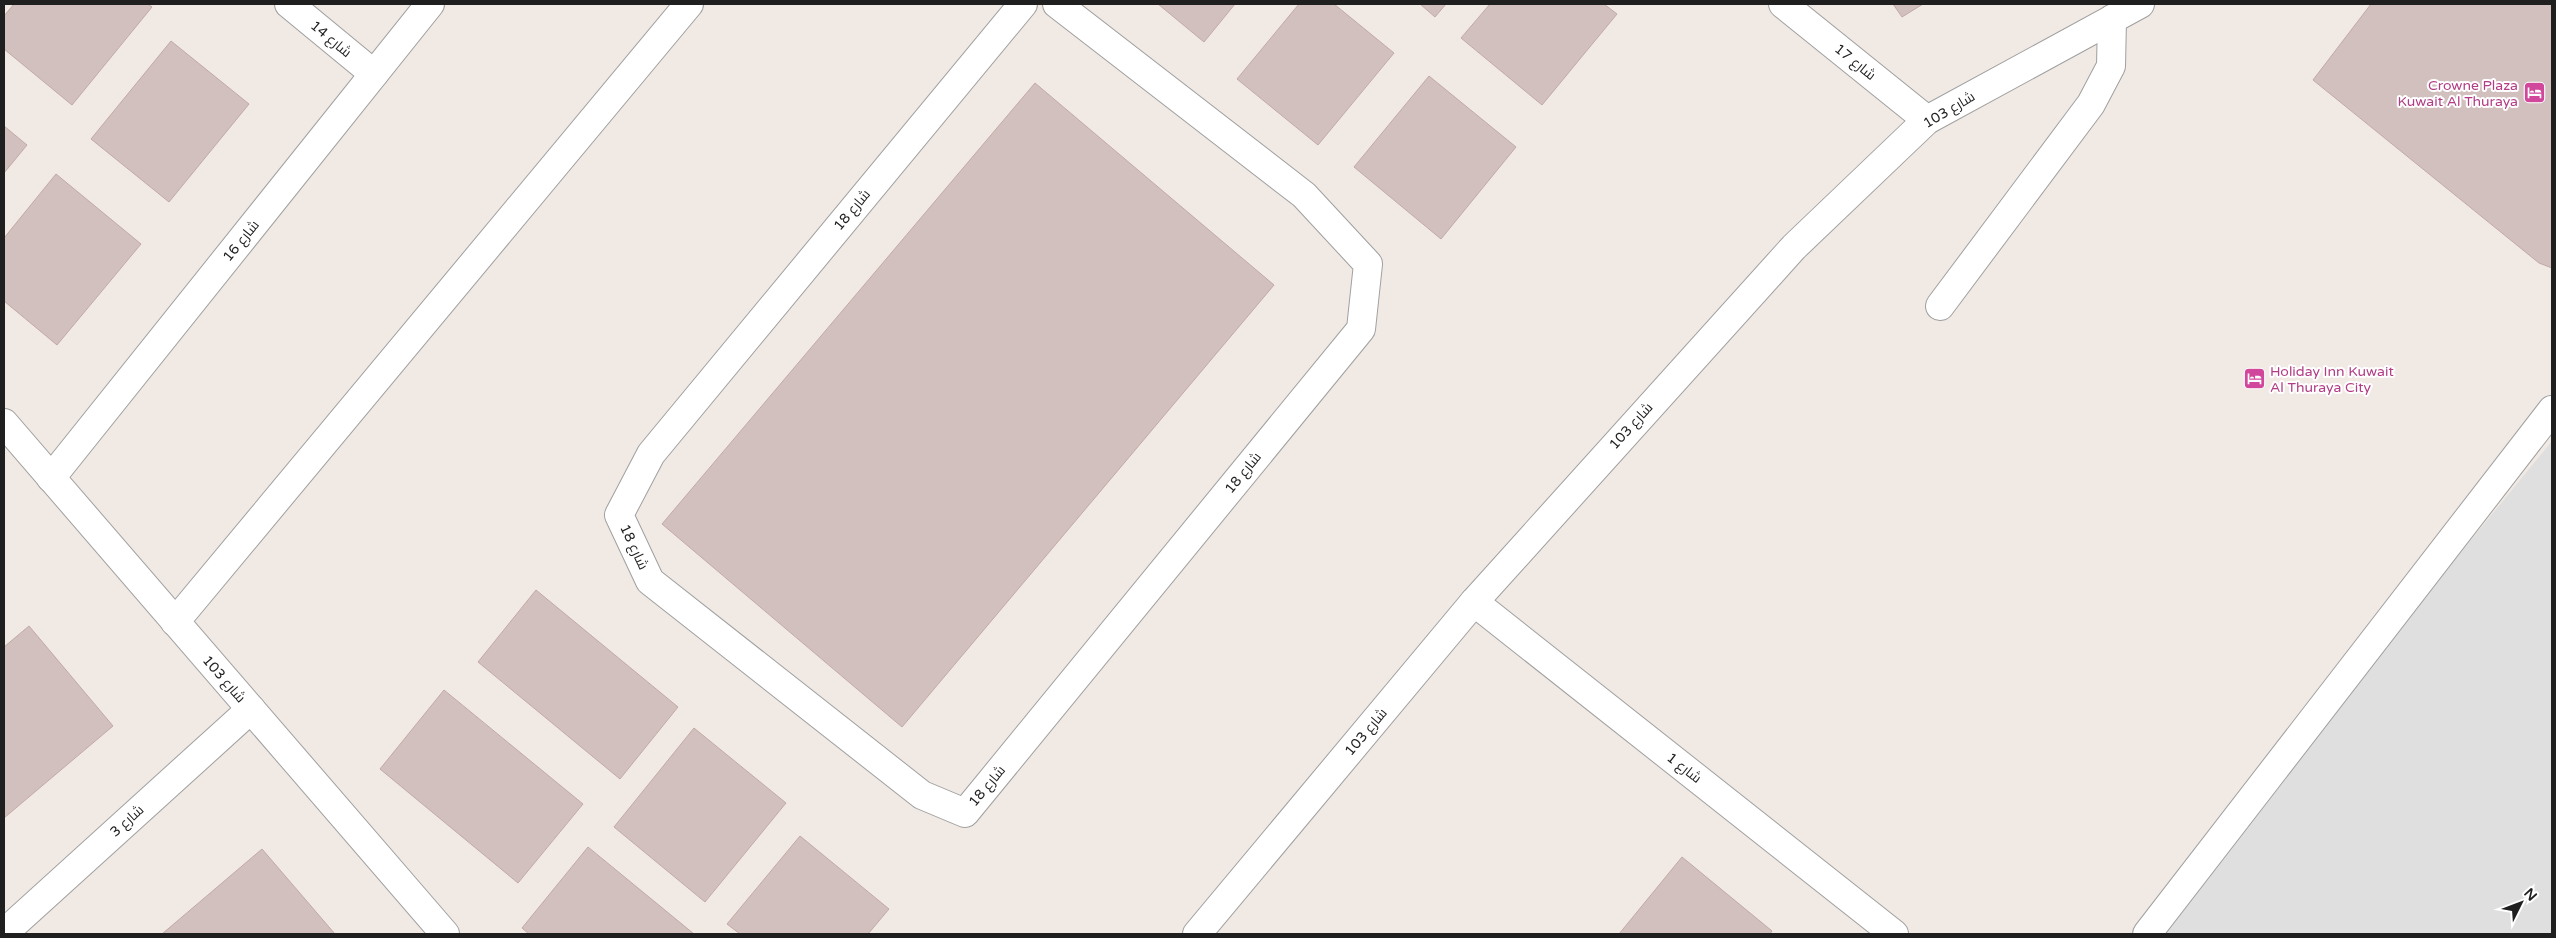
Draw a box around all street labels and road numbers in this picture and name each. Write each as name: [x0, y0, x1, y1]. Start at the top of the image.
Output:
street label: شارع 14: [307, 17, 355, 61]
street label: شارع 17: [1831, 40, 1879, 84]
street label: شارع 103: [1920, 88, 1978, 132]
street label: شارع 18: [830, 186, 874, 234]
street label: شارع 16: [219, 217, 263, 265]
street label: شارع 103: [1606, 399, 1656, 453]
street label: شارع 18: [1221, 449, 1265, 497]
street label: شارع 18: [616, 521, 652, 573]
street label: شارع 103: [199, 652, 249, 706]
street label: شارع 103: [1341, 705, 1391, 759]
street label: شارع 1: [1663, 749, 1705, 787]
street label: شارع 18: [965, 762, 1009, 810]
street label: شارع 3: [107, 801, 147, 841]

